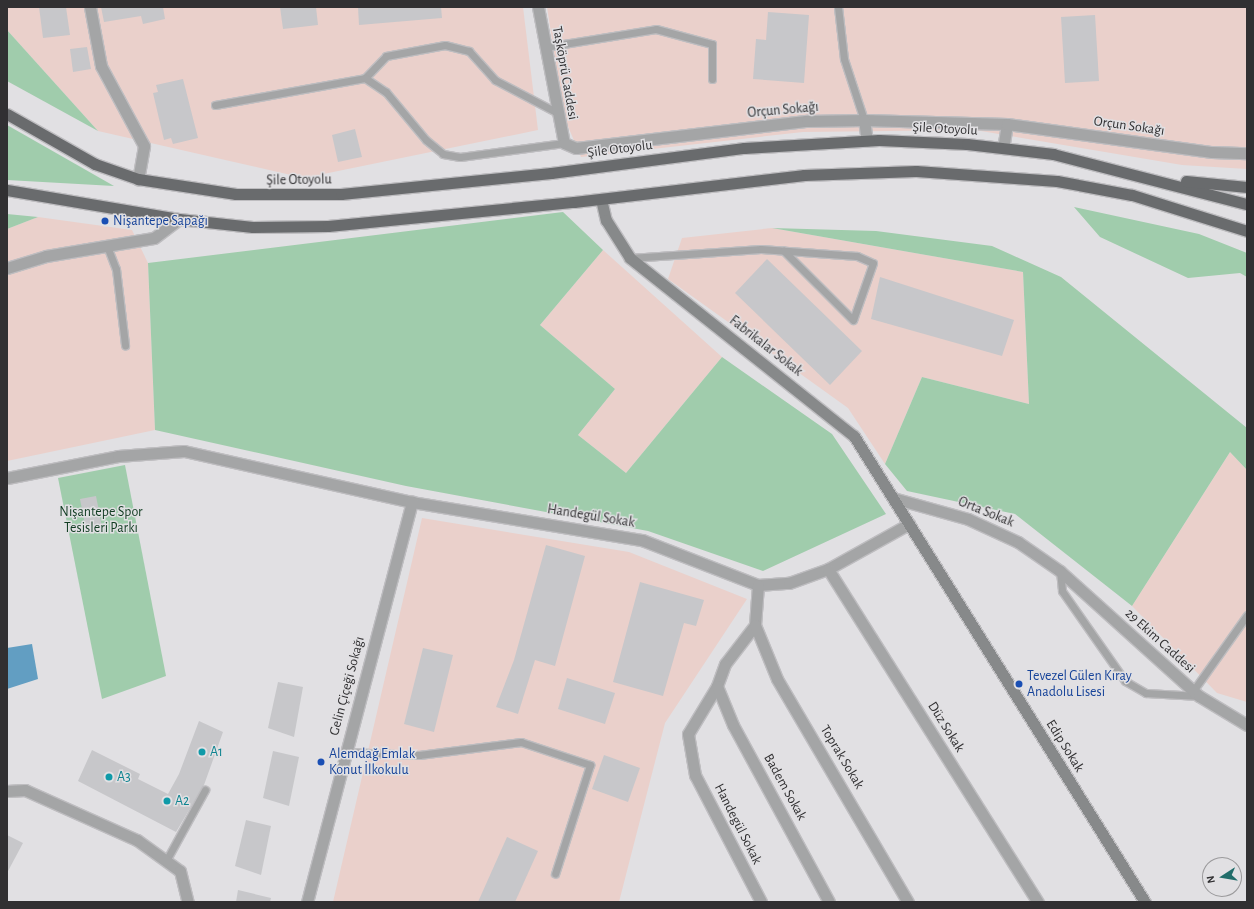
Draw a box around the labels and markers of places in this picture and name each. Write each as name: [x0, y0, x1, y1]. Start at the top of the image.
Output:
place label: Nişantepe Sapağı: [113, 213, 208, 229]
marker: Nişantepe Sapağı: [100, 216, 110, 226]
place label: Tevezel Gülen Kıray Anadolu Lisesi: [1027, 668, 1132, 700]
marker: Tevezel Gülen Kıray Anadolu Lisesi: [1014, 679, 1024, 689]
place label: A1: [210, 744, 223, 760]
place label: Alemdağ Emlak Konut İlkokulu: [329, 746, 415, 778]
marker: A1: [197, 747, 207, 757]
marker: Alemdağ Emlak Konut İlkokulu: [316, 757, 326, 767]
place label: A3: [117, 769, 131, 785]
marker: A3: [104, 772, 114, 782]
place label: A2: [175, 793, 189, 809]
marker: A2: [162, 796, 172, 806]

